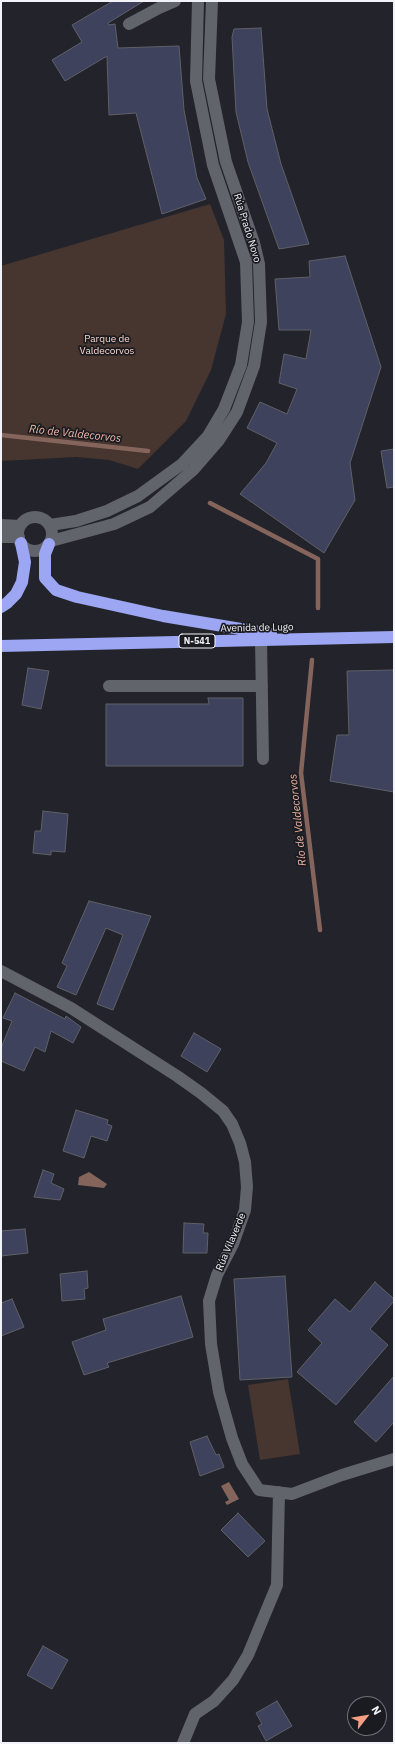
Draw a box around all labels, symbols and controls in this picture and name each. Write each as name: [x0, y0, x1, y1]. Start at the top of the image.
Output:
street label: Rúa Prado Novo: [231, 192, 263, 264]
park label: Parque de Valdecorvos: [80, 333, 134, 356]
water label: Río de Valdecorvos: [28, 423, 122, 445]
street label: Avenida de Lugo: [220, 621, 294, 635]
road number: N-541: [179, 634, 215, 648]
water label: Río de Valdecorvos: [287, 773, 309, 867]
street label: Rúa Vilaverde: [213, 1211, 249, 1273]
north arrow: [347, 1696, 387, 1736]
text: N: [368, 1703, 384, 1717]

